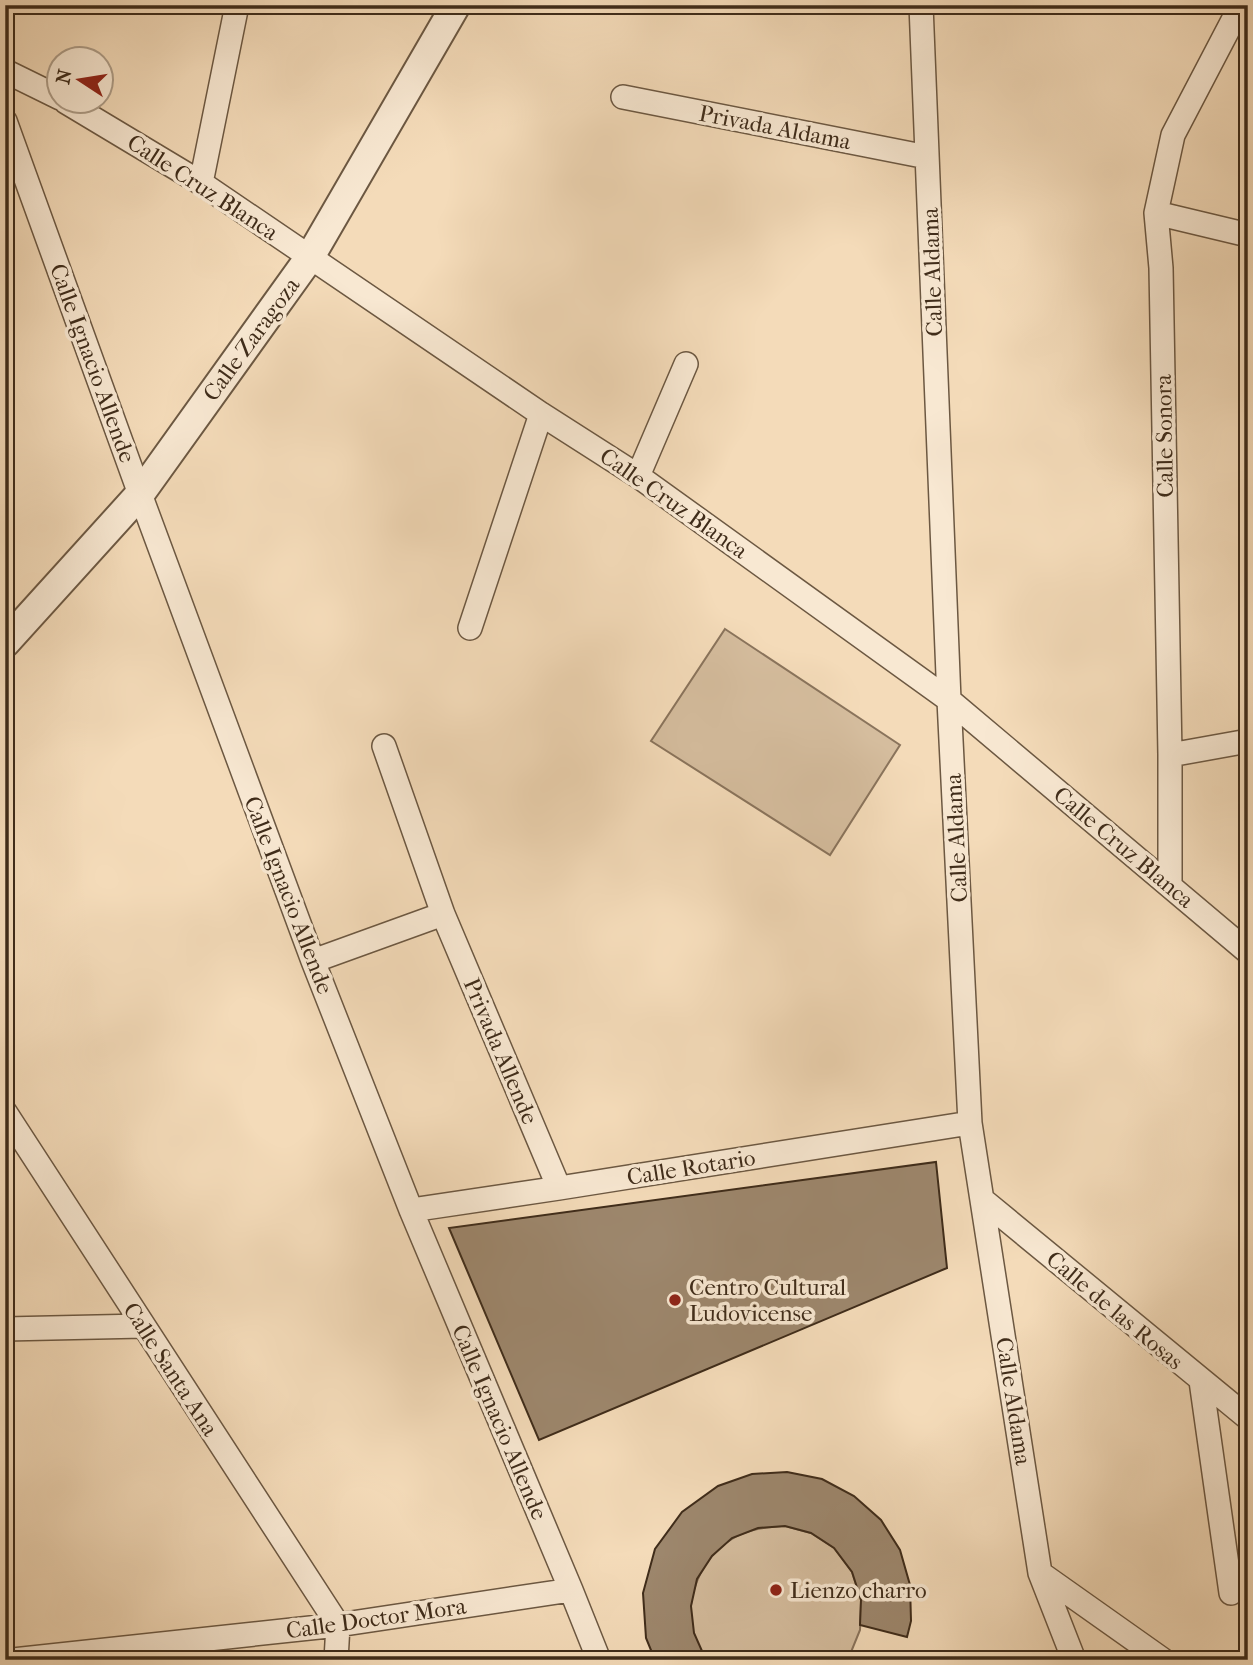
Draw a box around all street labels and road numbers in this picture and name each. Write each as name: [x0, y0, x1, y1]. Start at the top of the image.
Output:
street label: Privada Aldama: [697, 100, 853, 156]
street label: Calle Cruz Blanca: [122, 129, 283, 246]
street label: Calle Aldama: [917, 207, 948, 337]
street label: Calle Ignacio Allende: [44, 260, 141, 466]
street label: Calle Zaragoza: [198, 272, 306, 406]
street label: Calle Sonora: [1150, 374, 1179, 498]
street label: Calle Cruz Blanca: [595, 442, 753, 565]
street label: Calle Aldama: [940, 772, 973, 903]
street label: Calle Cruz Blanca: [1048, 781, 1199, 914]
street label: Calle Ignacio Allende: [238, 793, 339, 998]
street label: Privada Allende: [458, 974, 543, 1128]
street label: Calle Rotario: [625, 1144, 757, 1191]
street label: Calle de las Rosas: [1041, 1245, 1188, 1375]
street label: Calle Santa Ana: [117, 1298, 224, 1441]
street label: Calle Ignacio Allende: [446, 1320, 553, 1524]
street label: Calle Aldama: [990, 1335, 1037, 1467]
street label: Calle Doctor Mora: [284, 1592, 468, 1644]

